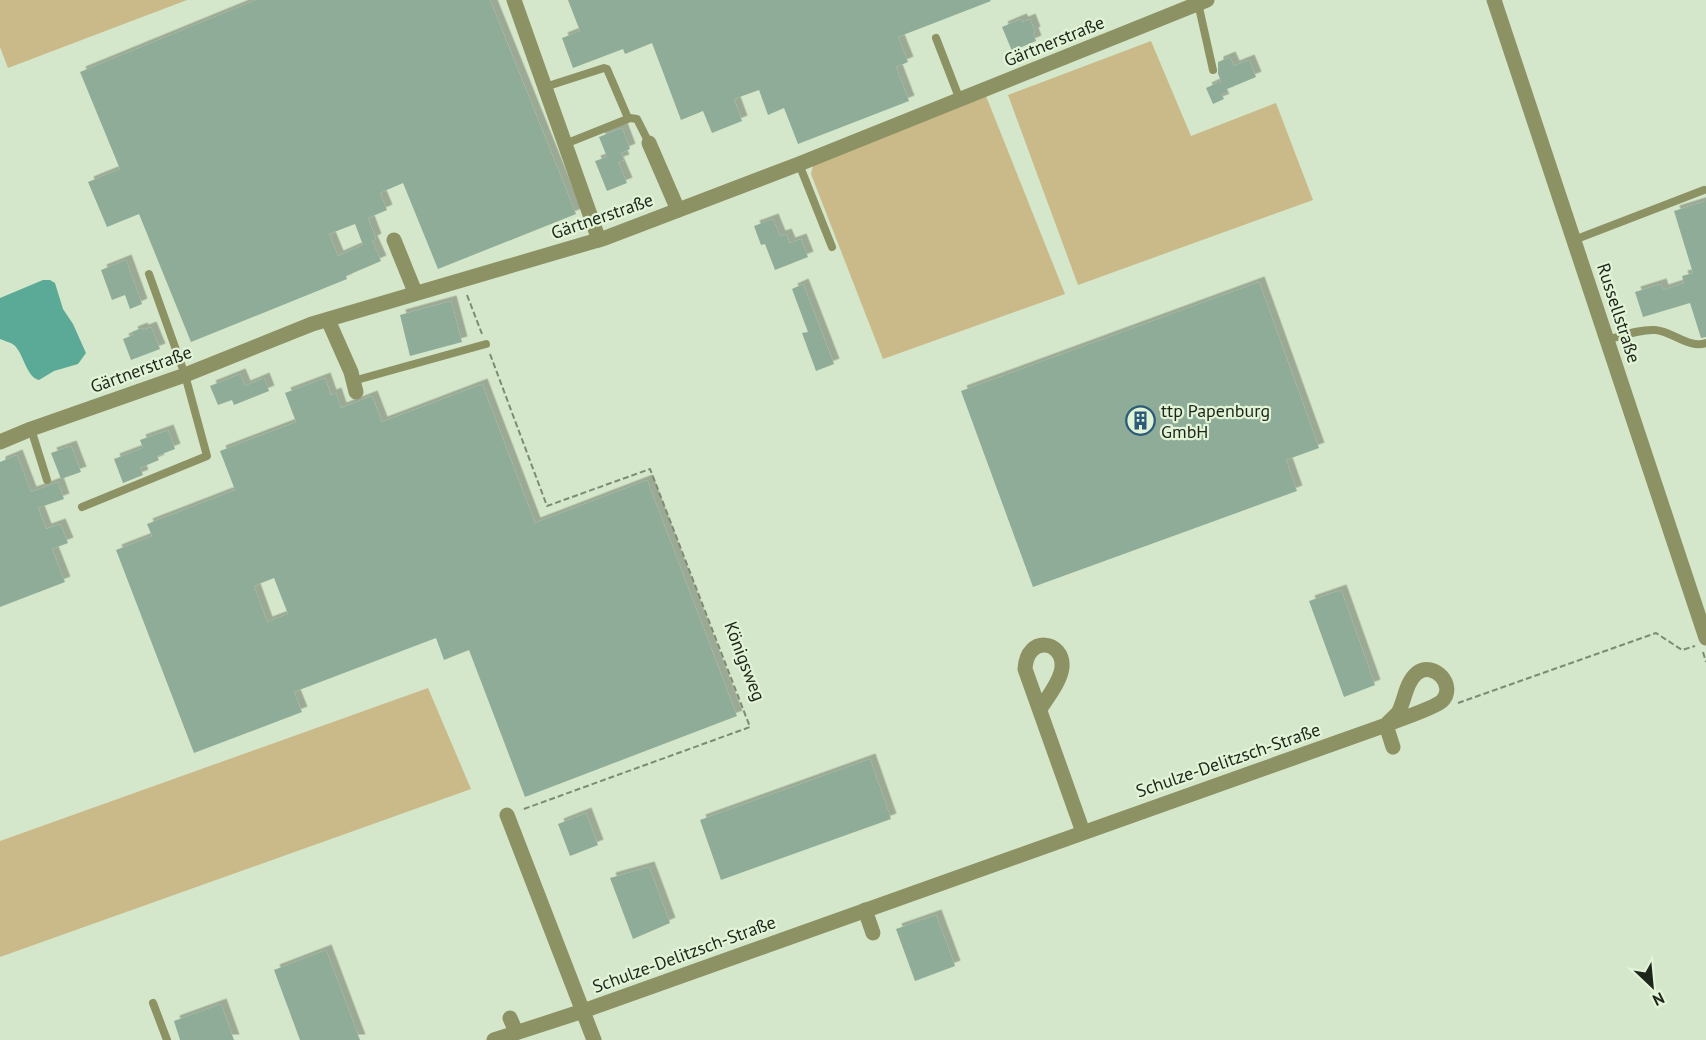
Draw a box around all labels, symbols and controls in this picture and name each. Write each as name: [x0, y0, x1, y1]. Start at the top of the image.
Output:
street label: Gärtnerstraße: [1000, 10, 1108, 72]
street label: Gärtnerstraße: [548, 188, 656, 244]
street label: Russellstraße: [1592, 260, 1646, 366]
street label: Gärtnerstraße: [87, 340, 195, 398]
place label: ttp Papenburg GmbH: [1161, 399, 1270, 443]
building icon: ttp Papenburg GmbH: [1124, 404, 1156, 436]
street label: Königsweg: [719, 618, 771, 704]
street label: Schulze-Delitzsch-Straße: [1133, 718, 1323, 802]
street label: Schulze-Delitzsch-Straße: [589, 910, 779, 998]
north arrow: [1622, 956, 1682, 1016]
text: N: [1649, 988, 1668, 1011]

